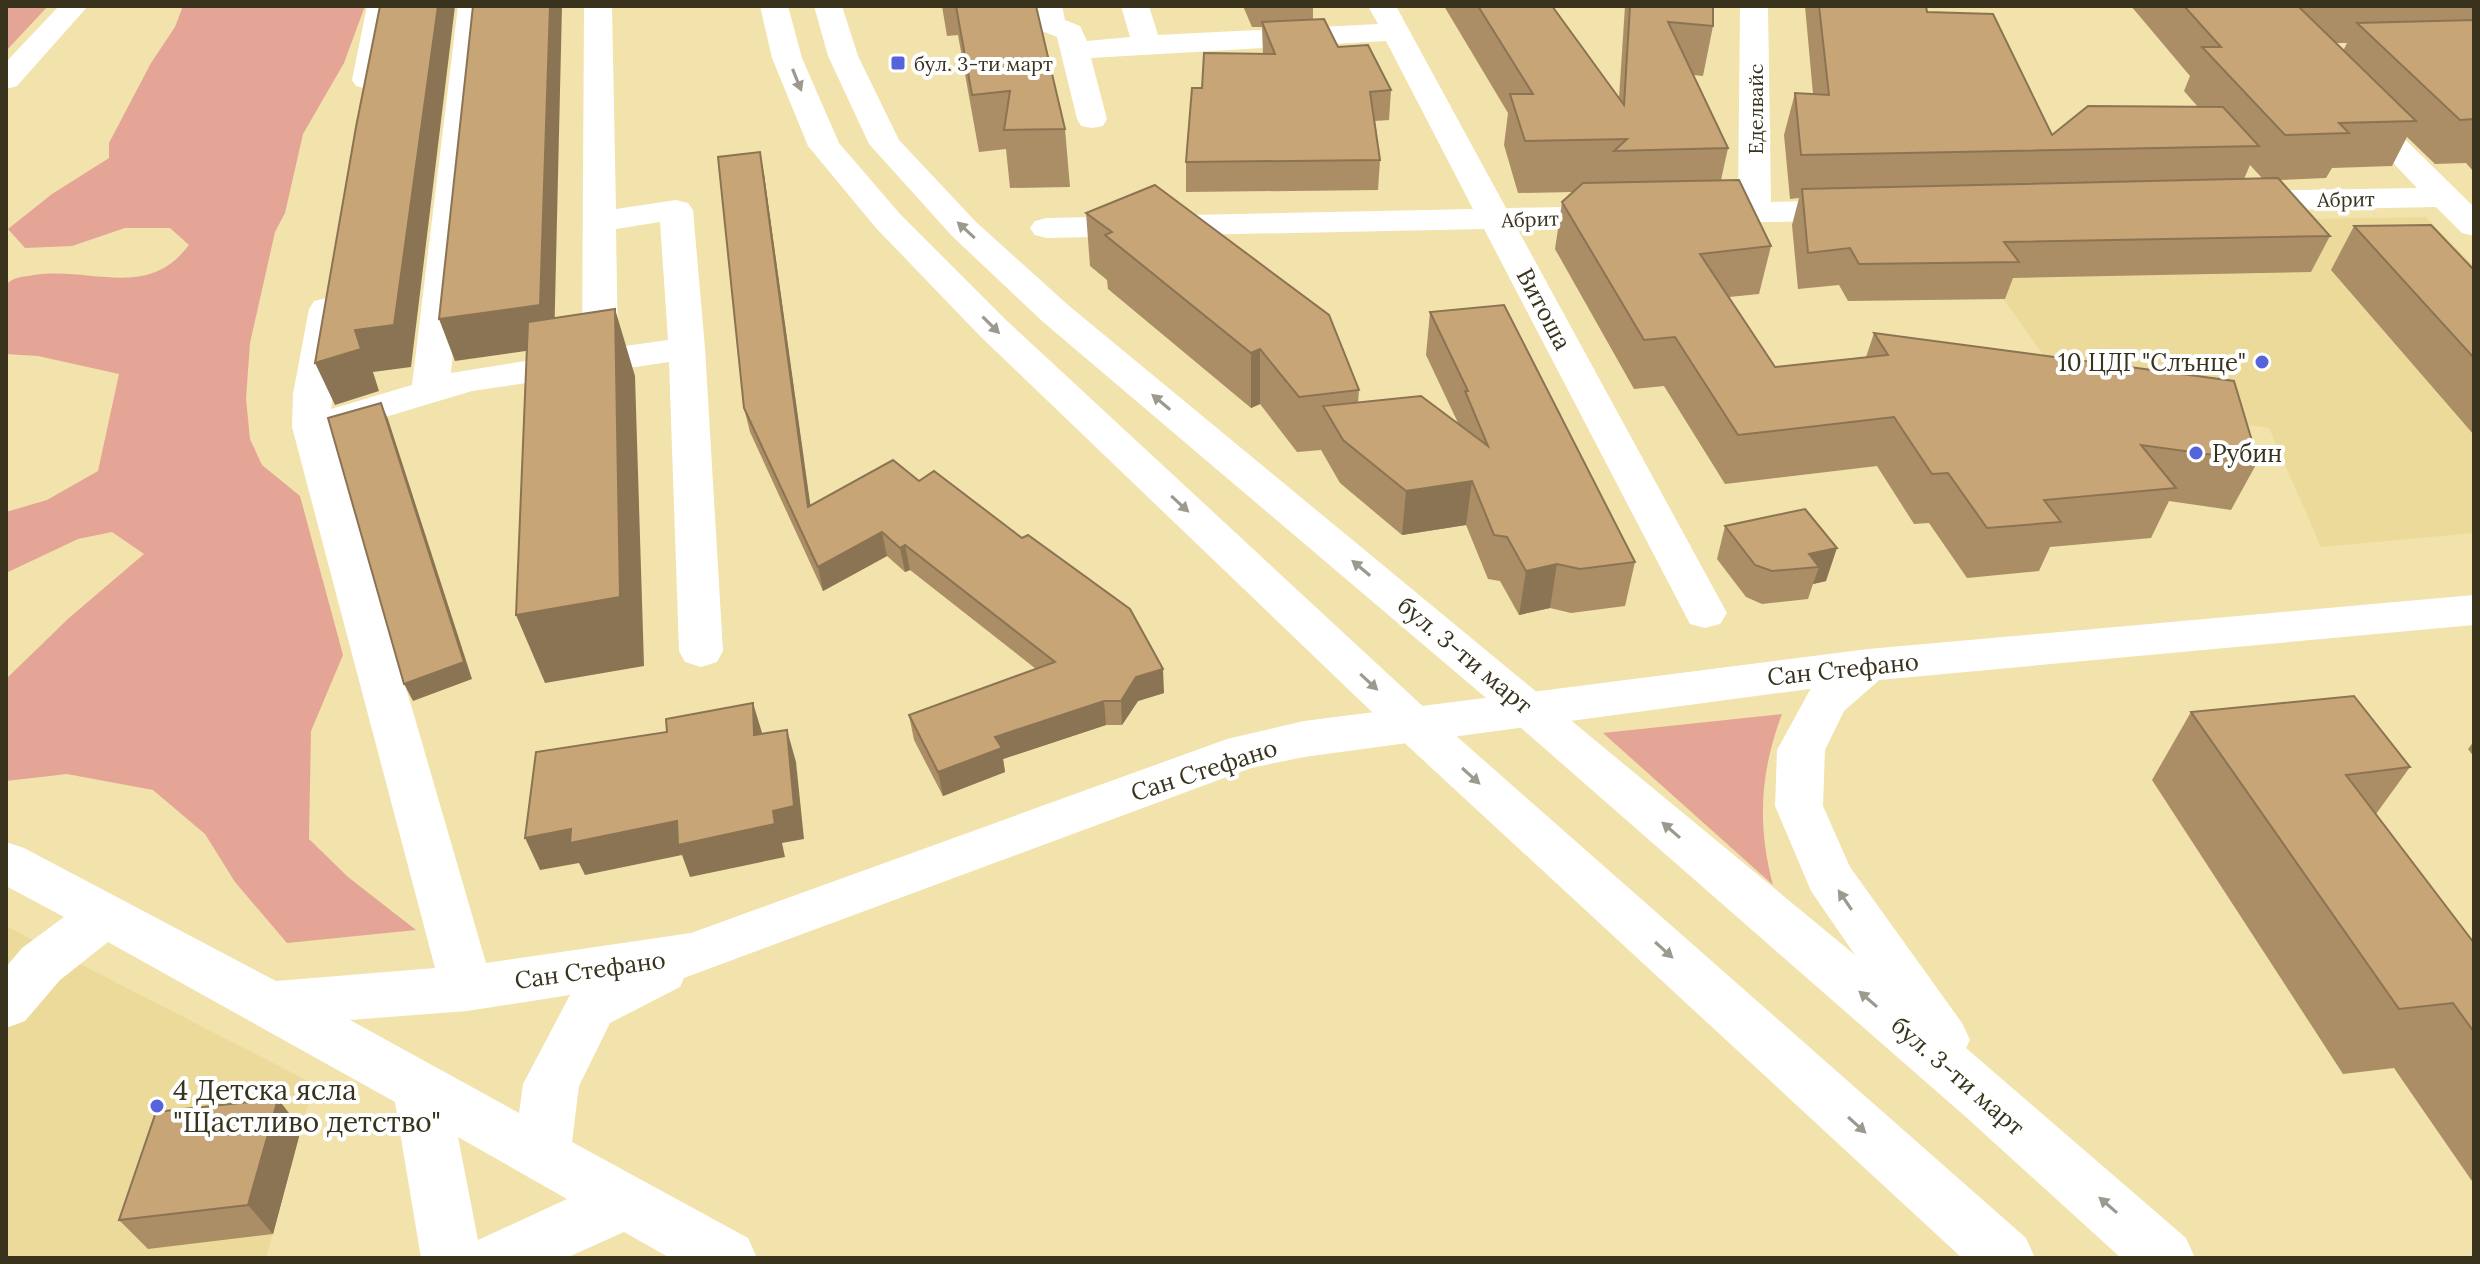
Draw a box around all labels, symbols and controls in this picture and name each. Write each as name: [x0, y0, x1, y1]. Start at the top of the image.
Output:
place label: бул. 3-ти март: [914, 51, 1053, 76]
marker: бул. 3-ти март: [889, 54, 907, 72]
street label: Еделвайс: [1743, 64, 1768, 154]
one-way arrow: [790, 68, 803, 92]
street label: Абрит: [2316, 186, 2375, 212]
street label: Абрит: [1500, 205, 1559, 233]
one-way arrow: [956, 222, 975, 240]
street label: Витоша: [1510, 263, 1578, 355]
one-way arrow: [981, 315, 1000, 334]
place label: 10 ЦДГ "Слънце": [2058, 347, 2246, 378]
marker: 10 ЦДГ "Слънце": [2253, 353, 2271, 371]
one-way arrow: [1151, 394, 1171, 411]
place label: Рубин: [2212, 438, 2282, 469]
marker: Рубин: [2187, 444, 2205, 462]
one-way arrow: [1170, 494, 1189, 512]
one-way arrow: [1351, 560, 1371, 577]
street label: бул. 3-ти март: [1391, 590, 1539, 720]
street label: Сан Стефано: [1766, 646, 1920, 692]
one-way arrow: [1359, 672, 1378, 691]
street label: Сан Стефано: [1127, 732, 1281, 808]
one-way arrow: [1461, 767, 1481, 785]
one-way arrow: [1661, 822, 1681, 839]
one-way arrow: [1837, 889, 1852, 910]
one-way arrow: [1654, 941, 1673, 959]
street label: Сан Стефано: [513, 944, 667, 996]
one-way arrow: [1859, 991, 1879, 1008]
street label: бул. 3-ти март: [1885, 1010, 2031, 1142]
place label: 4 Детска ясла "Щастливо детство": [173, 1072, 441, 1140]
marker: 4 Детска ясла "Щастливо детство": [148, 1097, 166, 1115]
one-way arrow: [1847, 1115, 1866, 1133]
one-way arrow: [2098, 1197, 2118, 1214]

